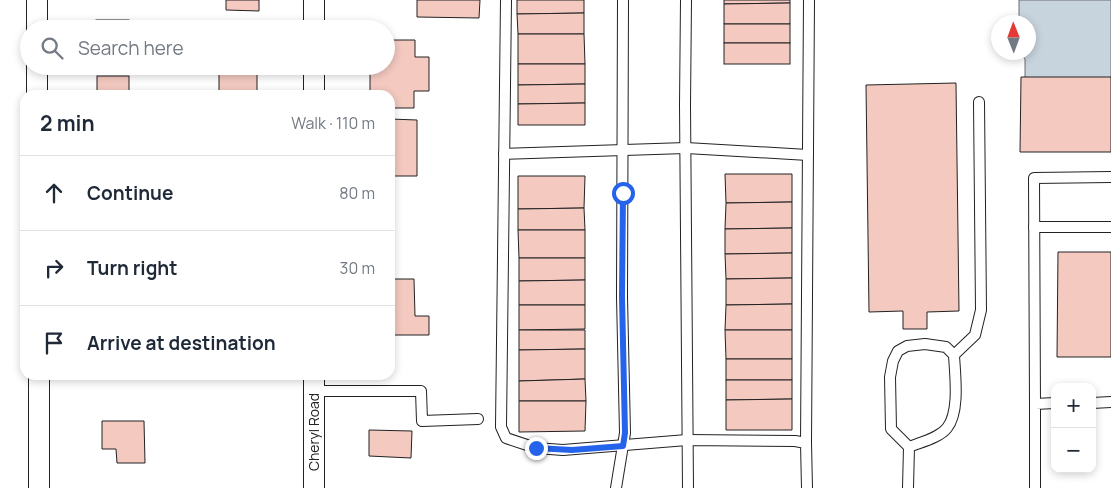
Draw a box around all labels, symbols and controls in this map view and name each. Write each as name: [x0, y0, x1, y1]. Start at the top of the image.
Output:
north arrow: [991, 15, 1036, 60]
search box: [20, 20, 395, 75]
icon: search: [38, 34, 66, 62]
text: Search here: [78, 35, 184, 61]
text: 2 min: [40, 109, 95, 137]
text: Walk · 110 m: [291, 112, 375, 134]
icon: ahead: [40, 179, 68, 207]
text: Continue: [87, 180, 173, 206]
text: 80 m: [339, 182, 375, 204]
route start: [612, 182, 635, 205]
icon: right: [40, 254, 68, 282]
text: Turn right: [87, 255, 177, 281]
text: 30 m: [340, 257, 375, 279]
icon: arrive: [40, 329, 68, 357]
text: Arrive at destination: [87, 330, 276, 356]
map controls: [1051, 383, 1096, 473]
button: +: [1051, 383, 1096, 428]
street label: Cheryl Road: [304, 393, 323, 471]
button: −: [1051, 428, 1096, 473]
route end: [525, 437, 548, 460]

